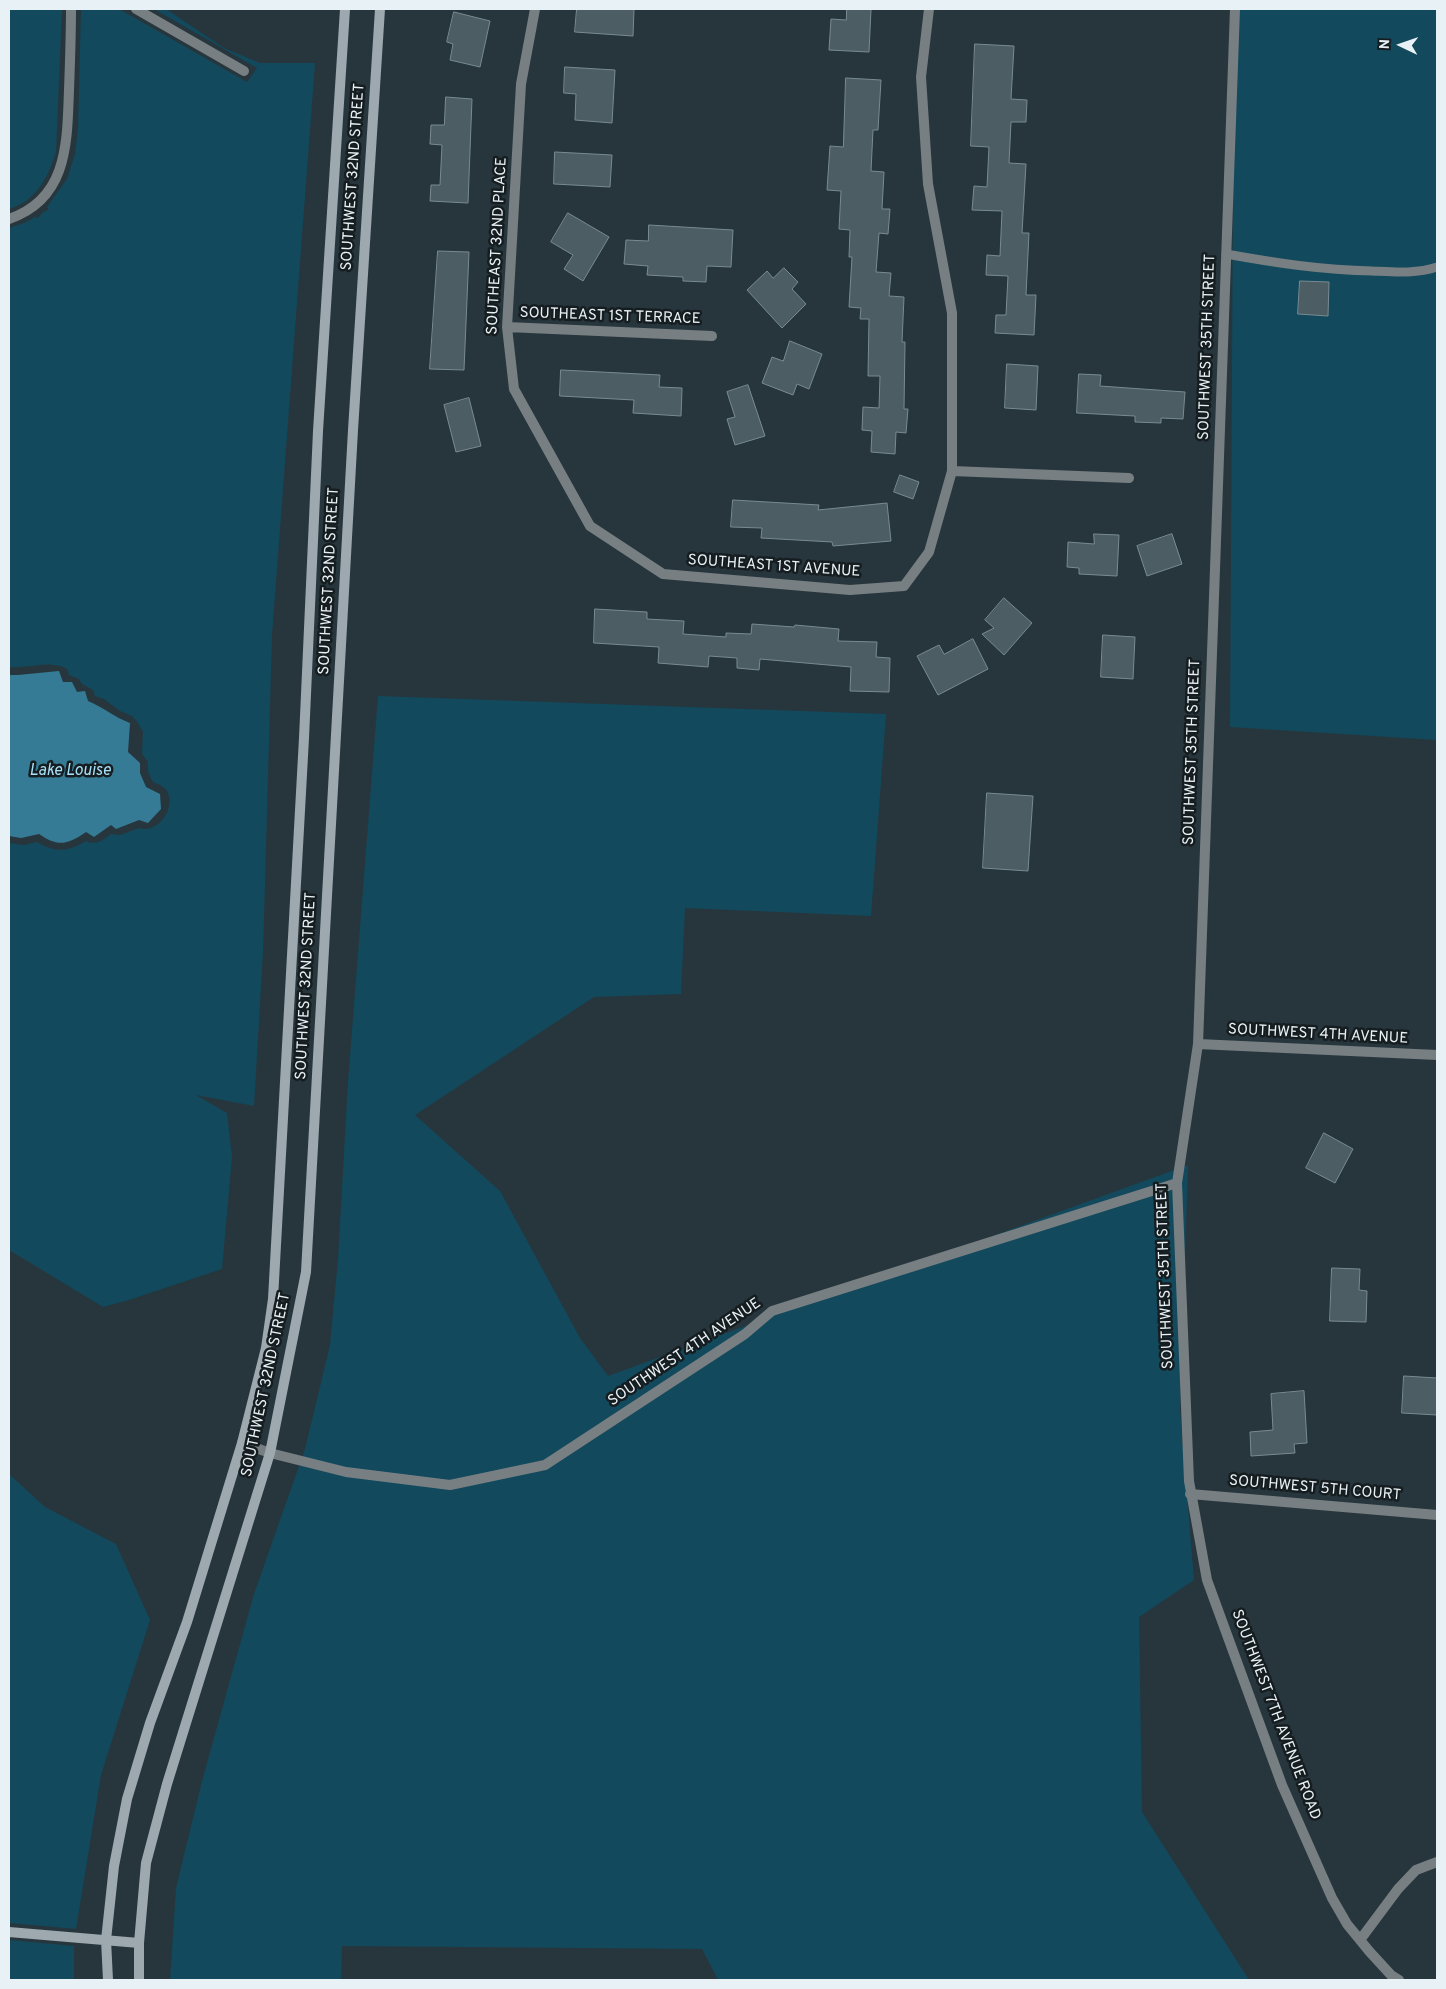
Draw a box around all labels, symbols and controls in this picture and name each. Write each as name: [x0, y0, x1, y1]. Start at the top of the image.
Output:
north arrow: [1376, 20, 1426, 70]
text: N: [1377, 39, 1394, 50]
street label: SOUTHWEST 32ND STREET: [338, 83, 370, 271]
street label: SOUTHEAST 32ND PLACE: [484, 157, 512, 335]
street label: SOUTHWEST 35TH STREET: [1196, 254, 1220, 440]
street label: SOUTHEAST 1ST TERRACE: [519, 305, 701, 329]
street label: SOUTHWEST 32ND STREET: [316, 487, 344, 675]
street label: SOUTHEAST 1ST AVENUE: [687, 552, 861, 582]
street label: SOUTHWEST 35TH STREET: [1181, 659, 1205, 845]
water label: Lake Louise: [29, 762, 111, 782]
street label: SOUTHWEST 32ND STREET: [293, 892, 321, 1080]
street label: SOUTHWEST 4TH AVENUE: [1227, 1021, 1409, 1049]
street label: SOUTHWEST 35TH STREET: [1154, 1183, 1178, 1369]
street label: SOUTHWEST 32ND STREET: [239, 1291, 295, 1479]
street label: SOUTHWEST 4TH AVENUE: [605, 1295, 765, 1411]
street label: SOUTHWEST 5TH COURT: [1228, 1473, 1402, 1505]
street label: SOUTHWEST 7TH AVENUE ROAD: [1227, 1607, 1323, 1823]

